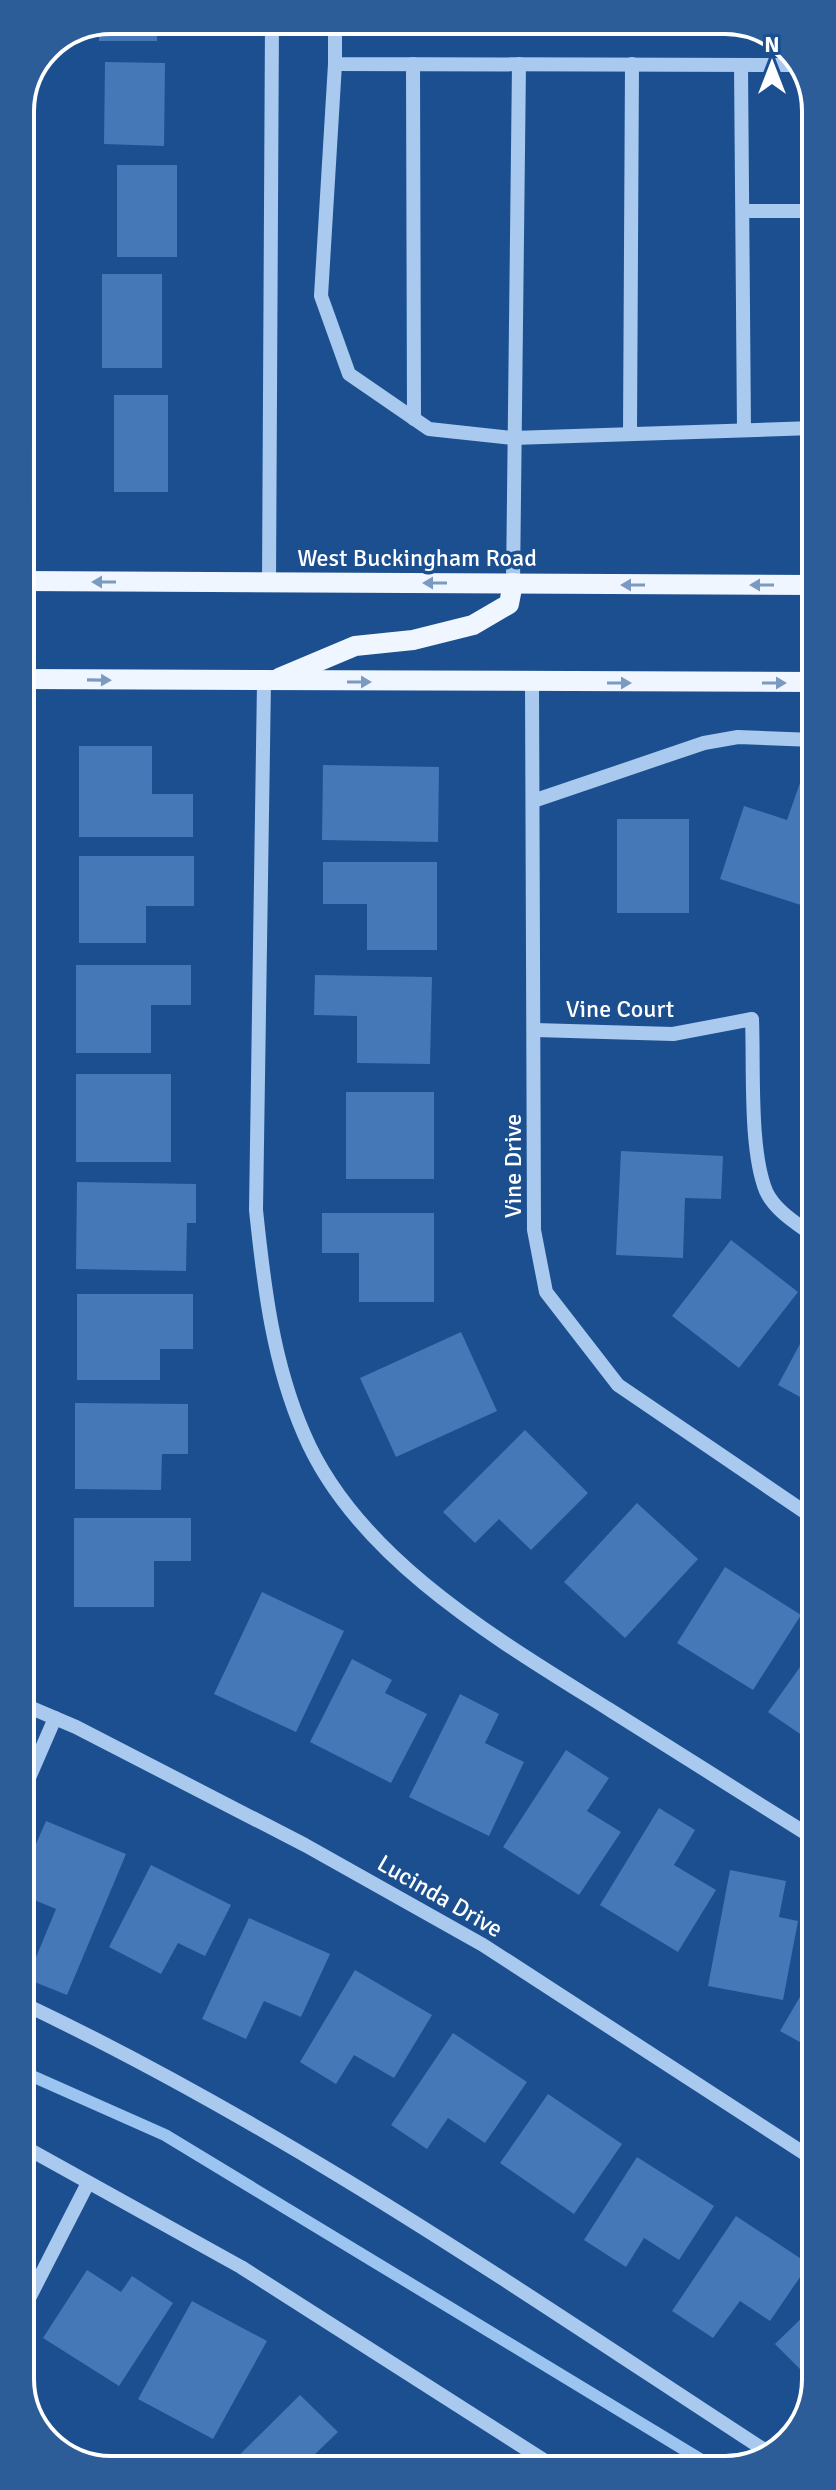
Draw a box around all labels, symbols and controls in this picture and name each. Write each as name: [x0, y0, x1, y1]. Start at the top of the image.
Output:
north arrow: [732, 24, 812, 104]
text: N: [764, 31, 780, 58]
street label: West Buckingham Road: [297, 543, 537, 573]
one-way arrow: [91, 575, 116, 588]
one-way arrow: [422, 577, 447, 589]
one-way arrow: [620, 579, 645, 591]
one-way arrow: [749, 579, 774, 591]
one-way arrow: [87, 674, 112, 686]
one-way arrow: [347, 676, 372, 688]
one-way arrow: [607, 677, 632, 689]
one-way arrow: [762, 677, 787, 689]
street label: Vine Court: [566, 994, 674, 1024]
street label: Vine Drive: [498, 1114, 528, 1218]
street label: Lucinda Drive: [372, 1848, 508, 1944]

